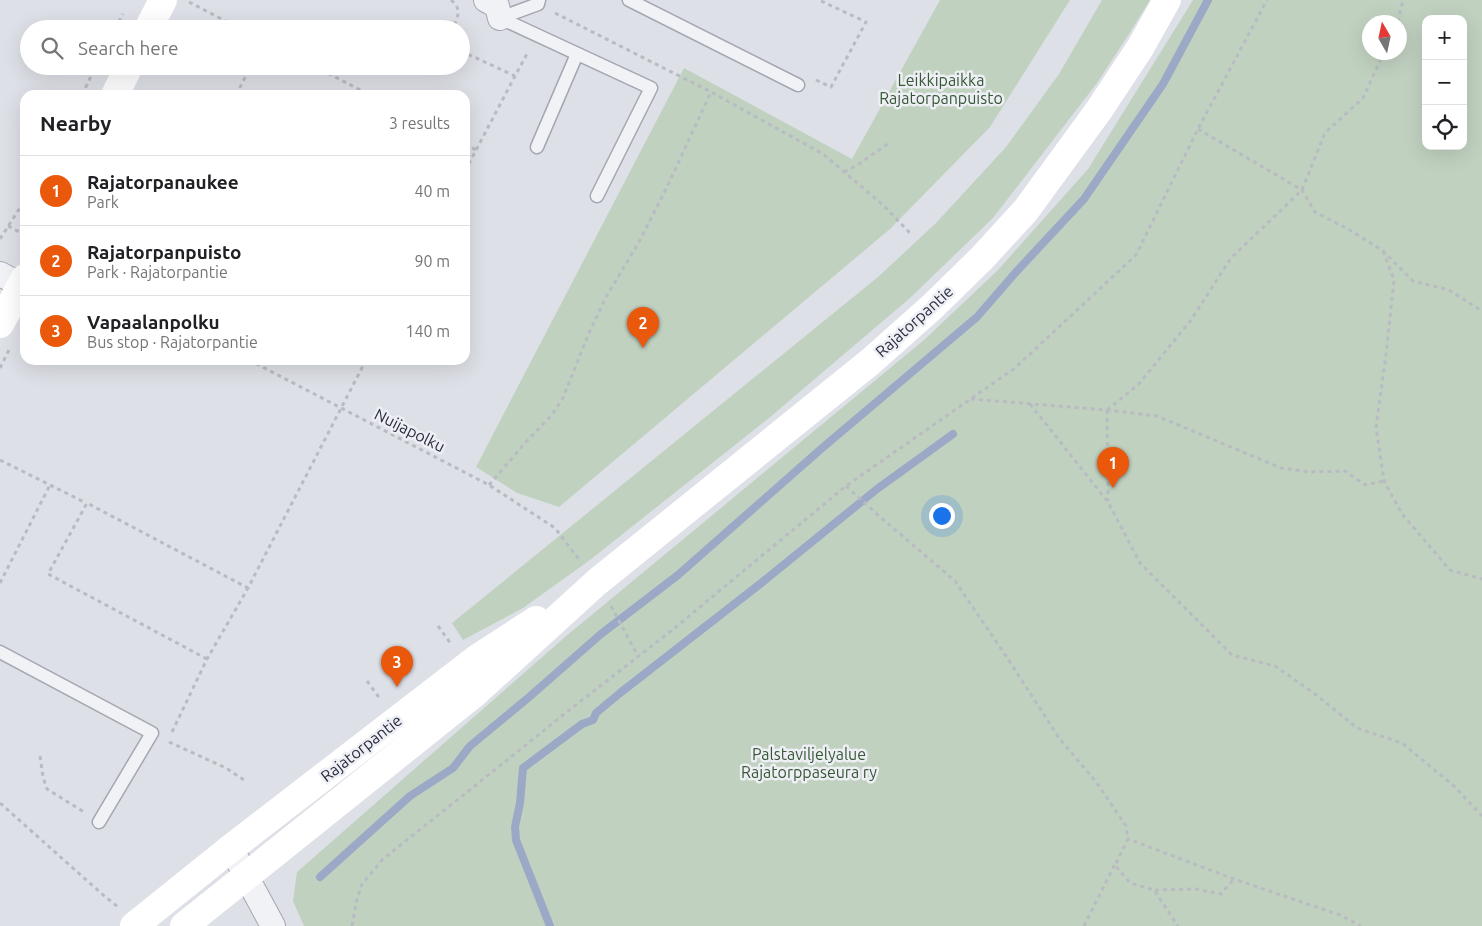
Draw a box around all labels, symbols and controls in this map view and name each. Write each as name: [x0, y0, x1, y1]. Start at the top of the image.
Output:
north arrow: [1362, 15, 1407, 60]
map controls: [1422, 15, 1467, 150]
button: +: [1422, 15, 1467, 60]
search box: [20, 20, 470, 75]
icon: search: [38, 34, 66, 62]
text: Search here: [78, 37, 178, 59]
button: −: [1422, 60, 1467, 105]
park label: Leikkipaikka Rajatorpanpuisto: [879, 71, 1003, 107]
button: locate: [1422, 105, 1467, 150]
text: Nearby: [40, 111, 111, 135]
text: 3 results: [389, 114, 450, 132]
text: Rajatorpanaukee: [87, 171, 239, 193]
text: 1: [51, 182, 61, 200]
text: 40 m: [414, 182, 450, 200]
text: Park: [87, 193, 119, 211]
text: Rajatorpanpuisto: [87, 241, 241, 263]
text: 2: [51, 252, 61, 270]
text: 90 m: [414, 252, 450, 270]
text: Park · Rajatorpantie: [87, 263, 228, 281]
street label: Rajatorpantie: [872, 282, 956, 360]
pin: 2: [627, 307, 659, 348]
text: Vapaalanpolku: [87, 311, 220, 333]
text: 3: [51, 322, 61, 340]
text: 140 m: [405, 322, 450, 340]
text: Bus stop · Rajatorpantie: [87, 333, 258, 351]
street label: Nuijapolku: [372, 405, 448, 455]
pin: 1: [1097, 447, 1129, 488]
your location: [929, 503, 955, 529]
pin: 3: [381, 646, 413, 687]
street label: Rajatorpantie: [317, 711, 405, 785]
park label: Palstaviljelyalue Rajatorppaseura ry: [741, 745, 877, 781]

